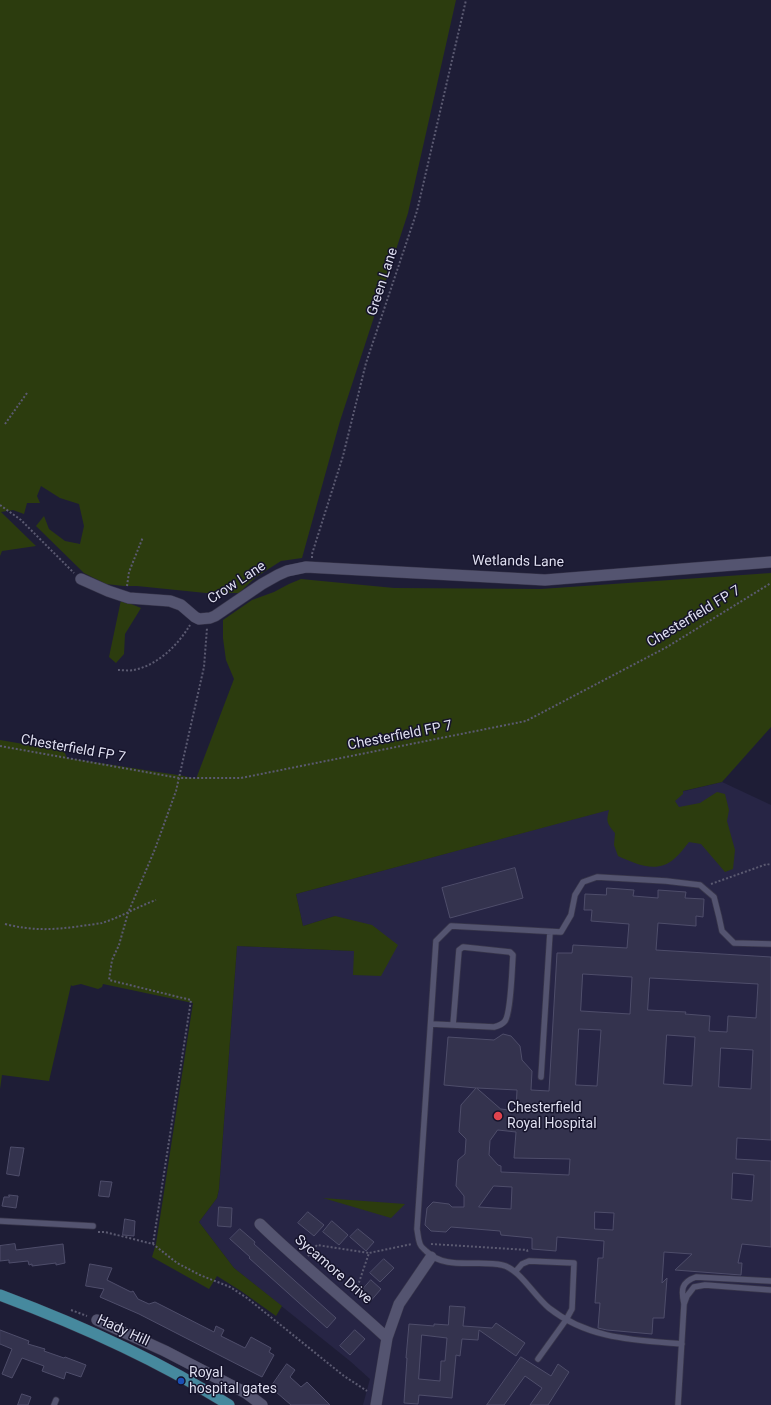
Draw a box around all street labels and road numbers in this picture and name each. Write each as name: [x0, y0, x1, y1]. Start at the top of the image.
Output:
street label: Green Lane: [364, 246, 402, 318]
street label: Wetlands Lane: [472, 553, 564, 571]
street label: Crow Lane: [205, 558, 269, 608]
street label: Chesterfield FP 7: [644, 582, 744, 652]
street label: Chesterfield FP 7: [346, 718, 454, 754]
street label: Chesterfield FP 7: [19, 732, 127, 766]
street label: Sycamore Drive: [291, 1232, 375, 1308]
street label: Hady Hill: [94, 1312, 152, 1350]

